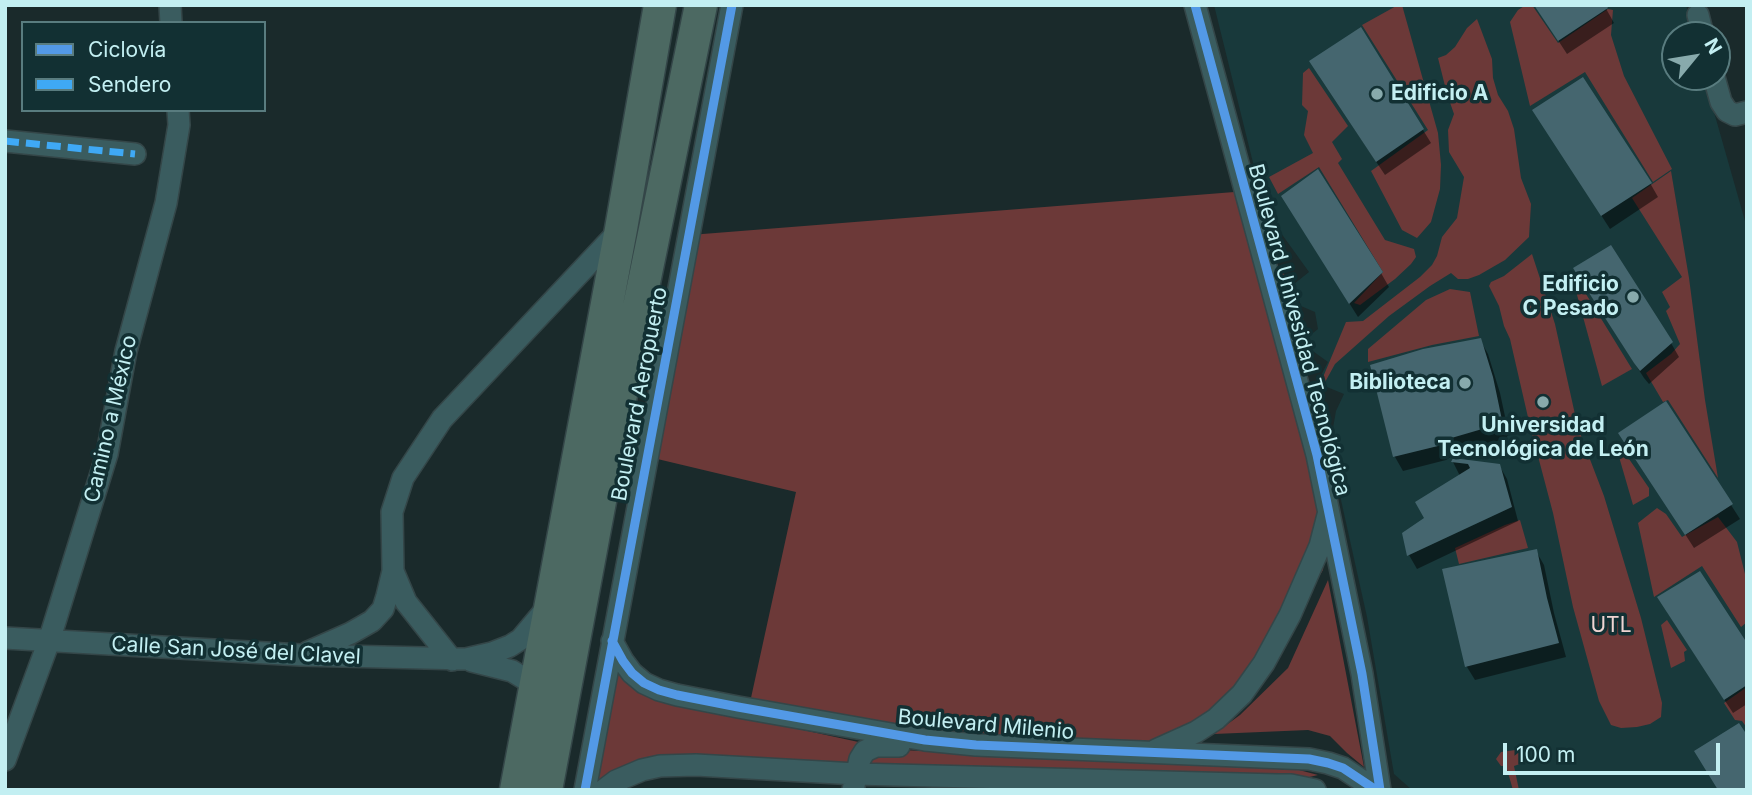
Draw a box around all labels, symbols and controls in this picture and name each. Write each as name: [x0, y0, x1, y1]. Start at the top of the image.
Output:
legend: [21, 21, 266, 112]
north arrow: [1661, 21, 1731, 91]
text: N: [1699, 34, 1726, 58]
text: Ciclovía: [88, 37, 166, 62]
text: Sendero: [88, 72, 171, 97]
place label: Edificio A: [1391, 81, 1488, 107]
marker: Edificio A: [1369, 86, 1385, 102]
street label: Boulevard Univesidad Tecnológica: [1242, 161, 1356, 499]
place label: Edificio C Pesado: [1522, 272, 1619, 322]
street label: Boulevard Aeropuerto: [607, 285, 673, 503]
marker: Edificio C Pesado: [1625, 289, 1641, 305]
street label: Camino a México: [79, 333, 143, 505]
place label: Biblioteca: [1349, 370, 1451, 396]
marker: Biblioteca: [1457, 375, 1473, 391]
marker: Universidad Tecnológica de León: [1535, 394, 1551, 410]
place label: Universidad Tecnológica de León: [1437, 413, 1649, 463]
park label: UTL: [1590, 613, 1632, 639]
street label: Calle San José del Clavel: [111, 632, 361, 670]
street label: Boulevard Milenio: [897, 705, 1075, 745]
scale bar: [1507, 728, 1724, 772]
text: 100 m: [1516, 742, 1575, 767]

